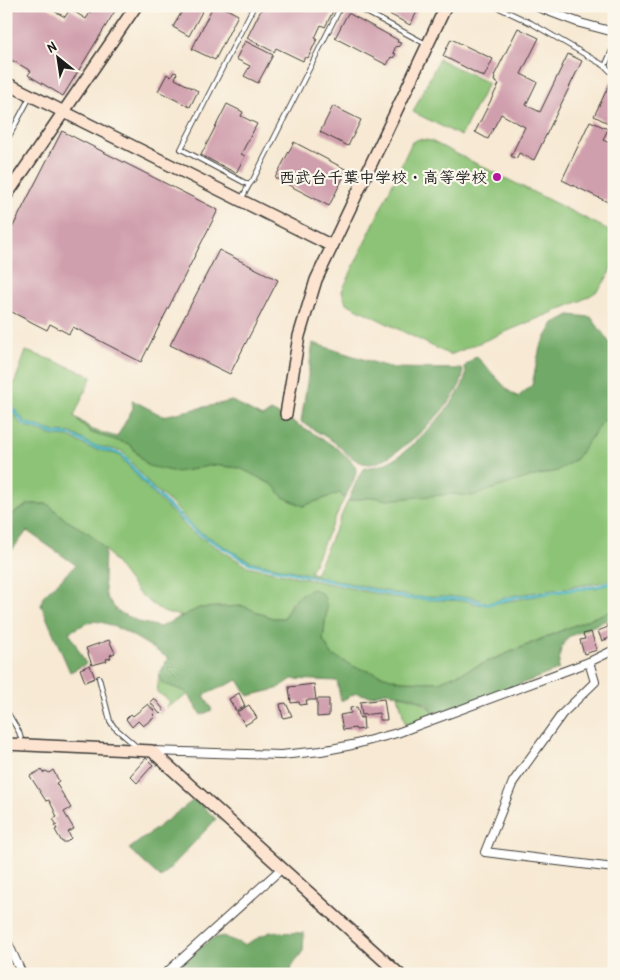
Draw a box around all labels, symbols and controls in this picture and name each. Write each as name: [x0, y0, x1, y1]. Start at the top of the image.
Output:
north arrow: [32, 32, 82, 82]
text: N: [43, 36, 60, 56]
place label: 西武台千葉中学校・高等学校: [279, 166, 487, 188]
marker: 西武台千葉中学校・高等学校: [491, 171, 503, 183]

